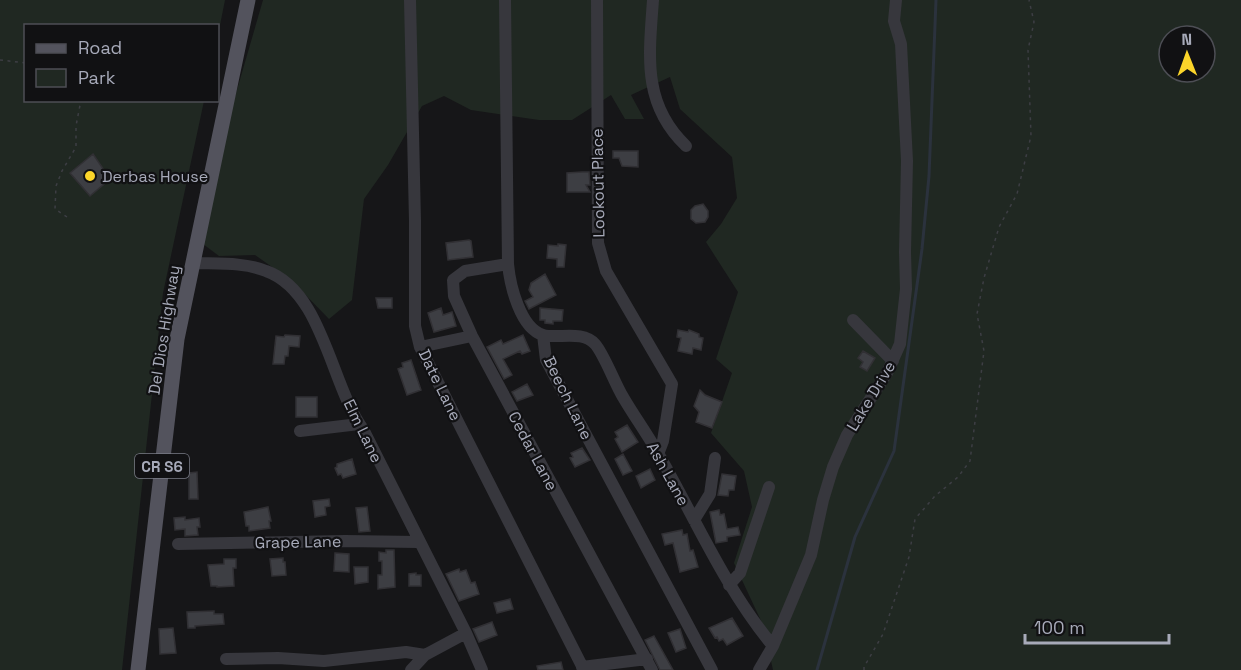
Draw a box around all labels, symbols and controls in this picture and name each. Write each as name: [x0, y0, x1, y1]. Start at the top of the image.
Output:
legend: [24, 24, 219, 102]
north arrow: [1157, 24, 1217, 84]
text: N: [1181, 29, 1192, 50]
text: Road: [78, 36, 122, 59]
text: Park: [78, 66, 116, 89]
street label: Lookout Place: [587, 128, 609, 238]
place label: Derbas House: [102, 166, 208, 187]
marker: Derbas House: [83, 169, 97, 183]
street label: Del Dios Highway: [143, 264, 185, 396]
street label: Date Lane: [414, 346, 466, 424]
street label: Beech Lane: [539, 353, 597, 443]
street label: Lake Drive: [842, 357, 900, 435]
street label: Elm Lane: [339, 396, 387, 466]
street label: Cedar Lane: [503, 408, 563, 494]
street label: Ash Lane: [642, 438, 694, 510]
road number: CR S6: [135, 454, 189, 478]
street label: Grape Lane: [255, 531, 341, 553]
scale bar: [1025, 607, 1169, 645]
text: 100 m: [1034, 616, 1085, 639]

